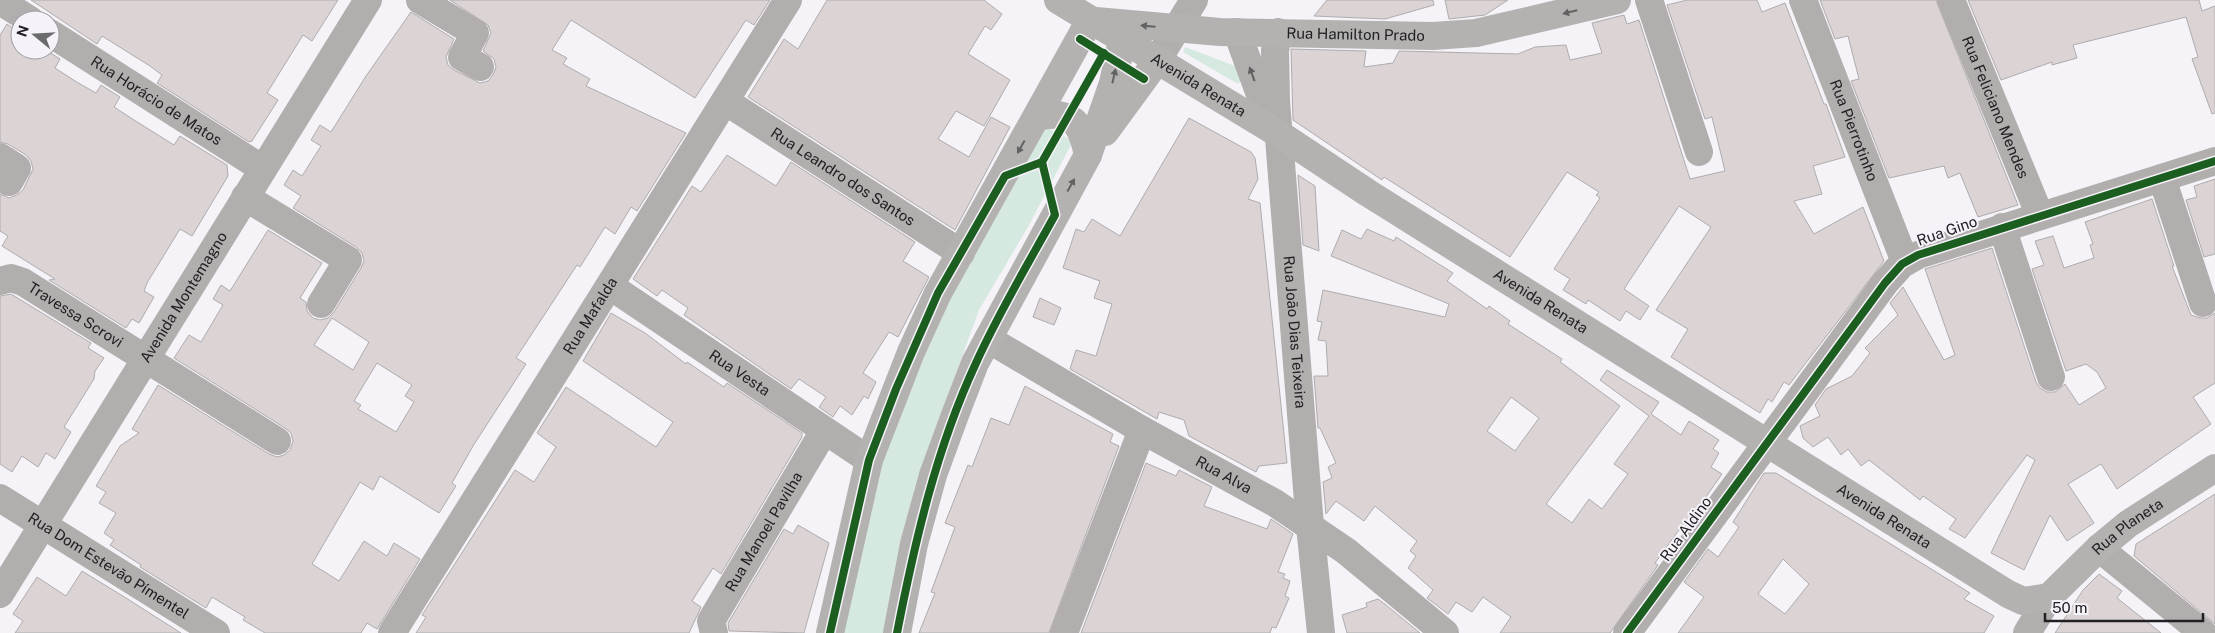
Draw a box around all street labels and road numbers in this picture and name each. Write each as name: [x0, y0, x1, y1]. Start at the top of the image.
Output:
street label: Rua Hamilton Prado: [1286, 24, 1425, 44]
street label: Rua Feliciano Mendes: [1959, 33, 2033, 181]
street label: Avenida Renata: [1148, 49, 1249, 120]
street label: Rua Horácio de Matos: [88, 52, 225, 148]
street label: Rua Pierrotinho: [1827, 77, 1882, 184]
street label: Rua Leandro dos Santos: [768, 124, 918, 229]
street label: Rua Gino: [1914, 212, 1979, 249]
street label: Avenida Montemagno: [136, 228, 230, 366]
street label: Rua João Dias Teixeira: [1280, 255, 1310, 409]
street label: Avenida Renata: [1491, 265, 1591, 337]
street label: Rua Mafalda: [559, 274, 620, 357]
street label: Travessa Scrovi: [25, 278, 126, 350]
street label: Rua Vesta: [706, 346, 773, 399]
street label: Rua Alva: [1193, 452, 1255, 497]
street label: Rua Manoel Pavilha: [721, 469, 806, 595]
street label: Avenida Renata: [1834, 480, 1934, 552]
street label: Rua Aldino: [1657, 493, 1715, 564]
street label: Rua Planeta: [2088, 495, 2166, 558]
street label: Rua Dom Estevão Pímentel: [25, 509, 192, 622]

